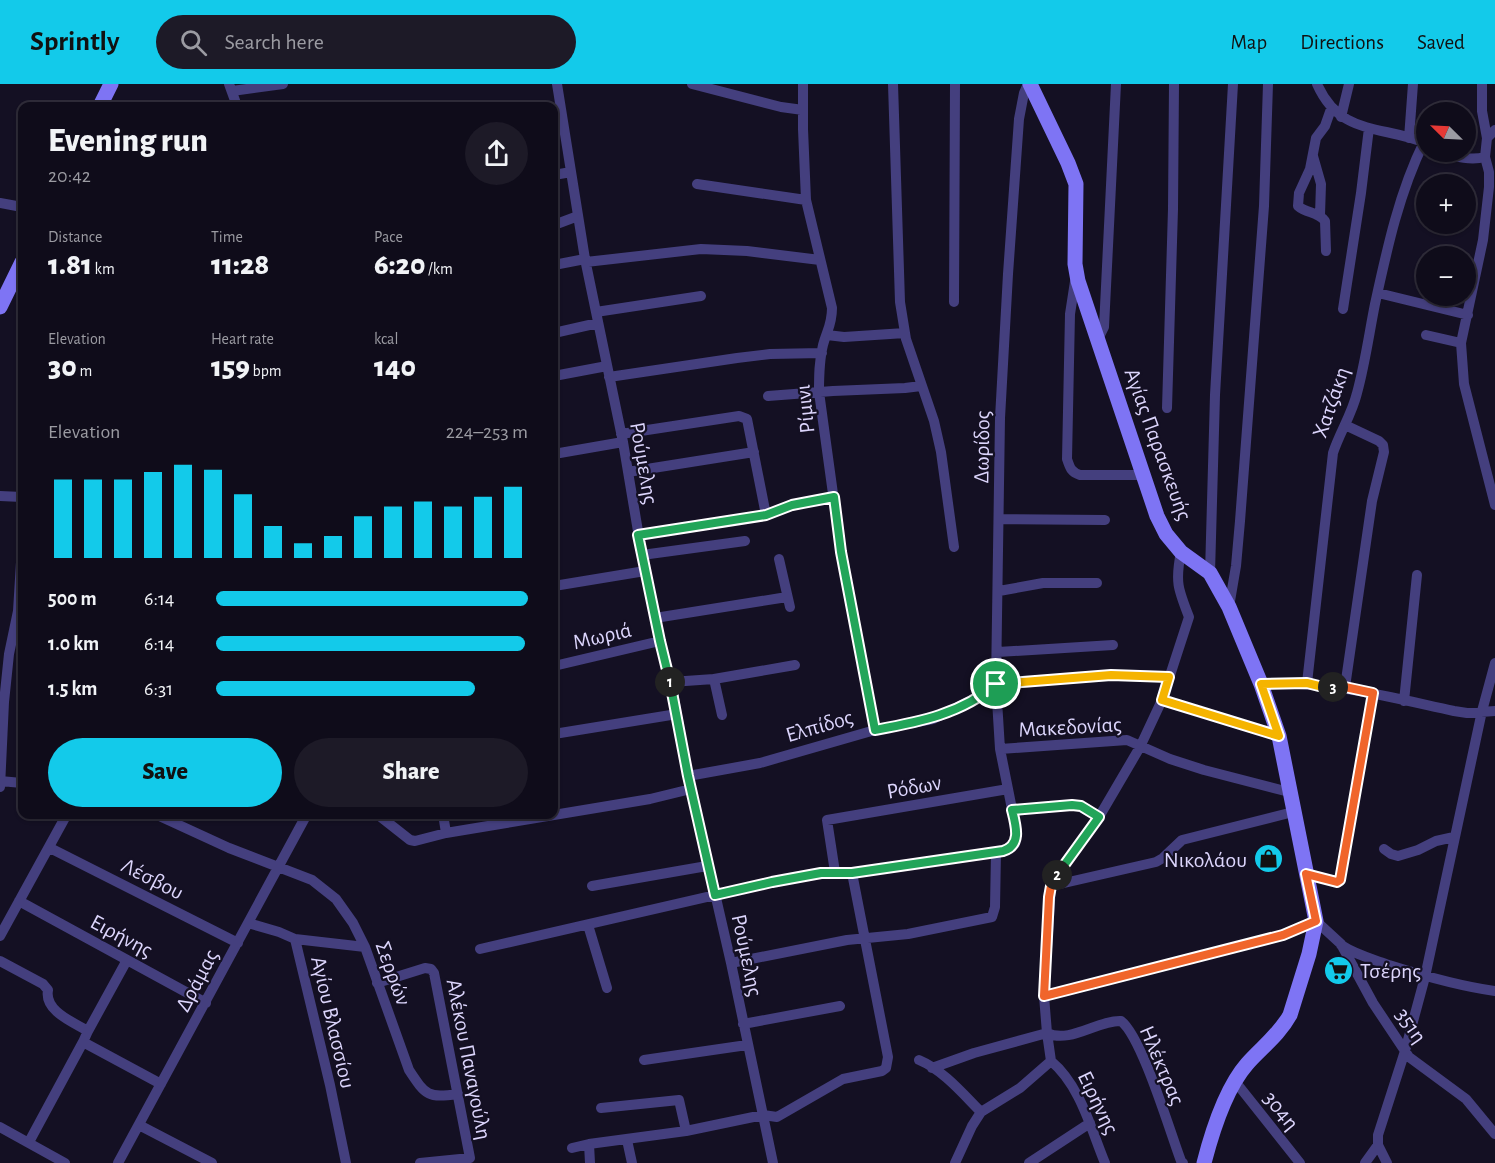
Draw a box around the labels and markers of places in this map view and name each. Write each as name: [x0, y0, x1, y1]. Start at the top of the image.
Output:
pin: [970, 658, 1021, 709]
pin: 1: [655, 667, 685, 697]
pin: 3: [1318, 672, 1348, 702]
shop icon: Νικολάου: [1252, 843, 1284, 875]
place label: Νικολάου: [1164, 849, 1247, 871]
pin: 2: [1042, 860, 1072, 890]
supermarket icon: Τσέρης: [1323, 954, 1355, 986]
place label: Τσέρης: [1360, 960, 1421, 982]

